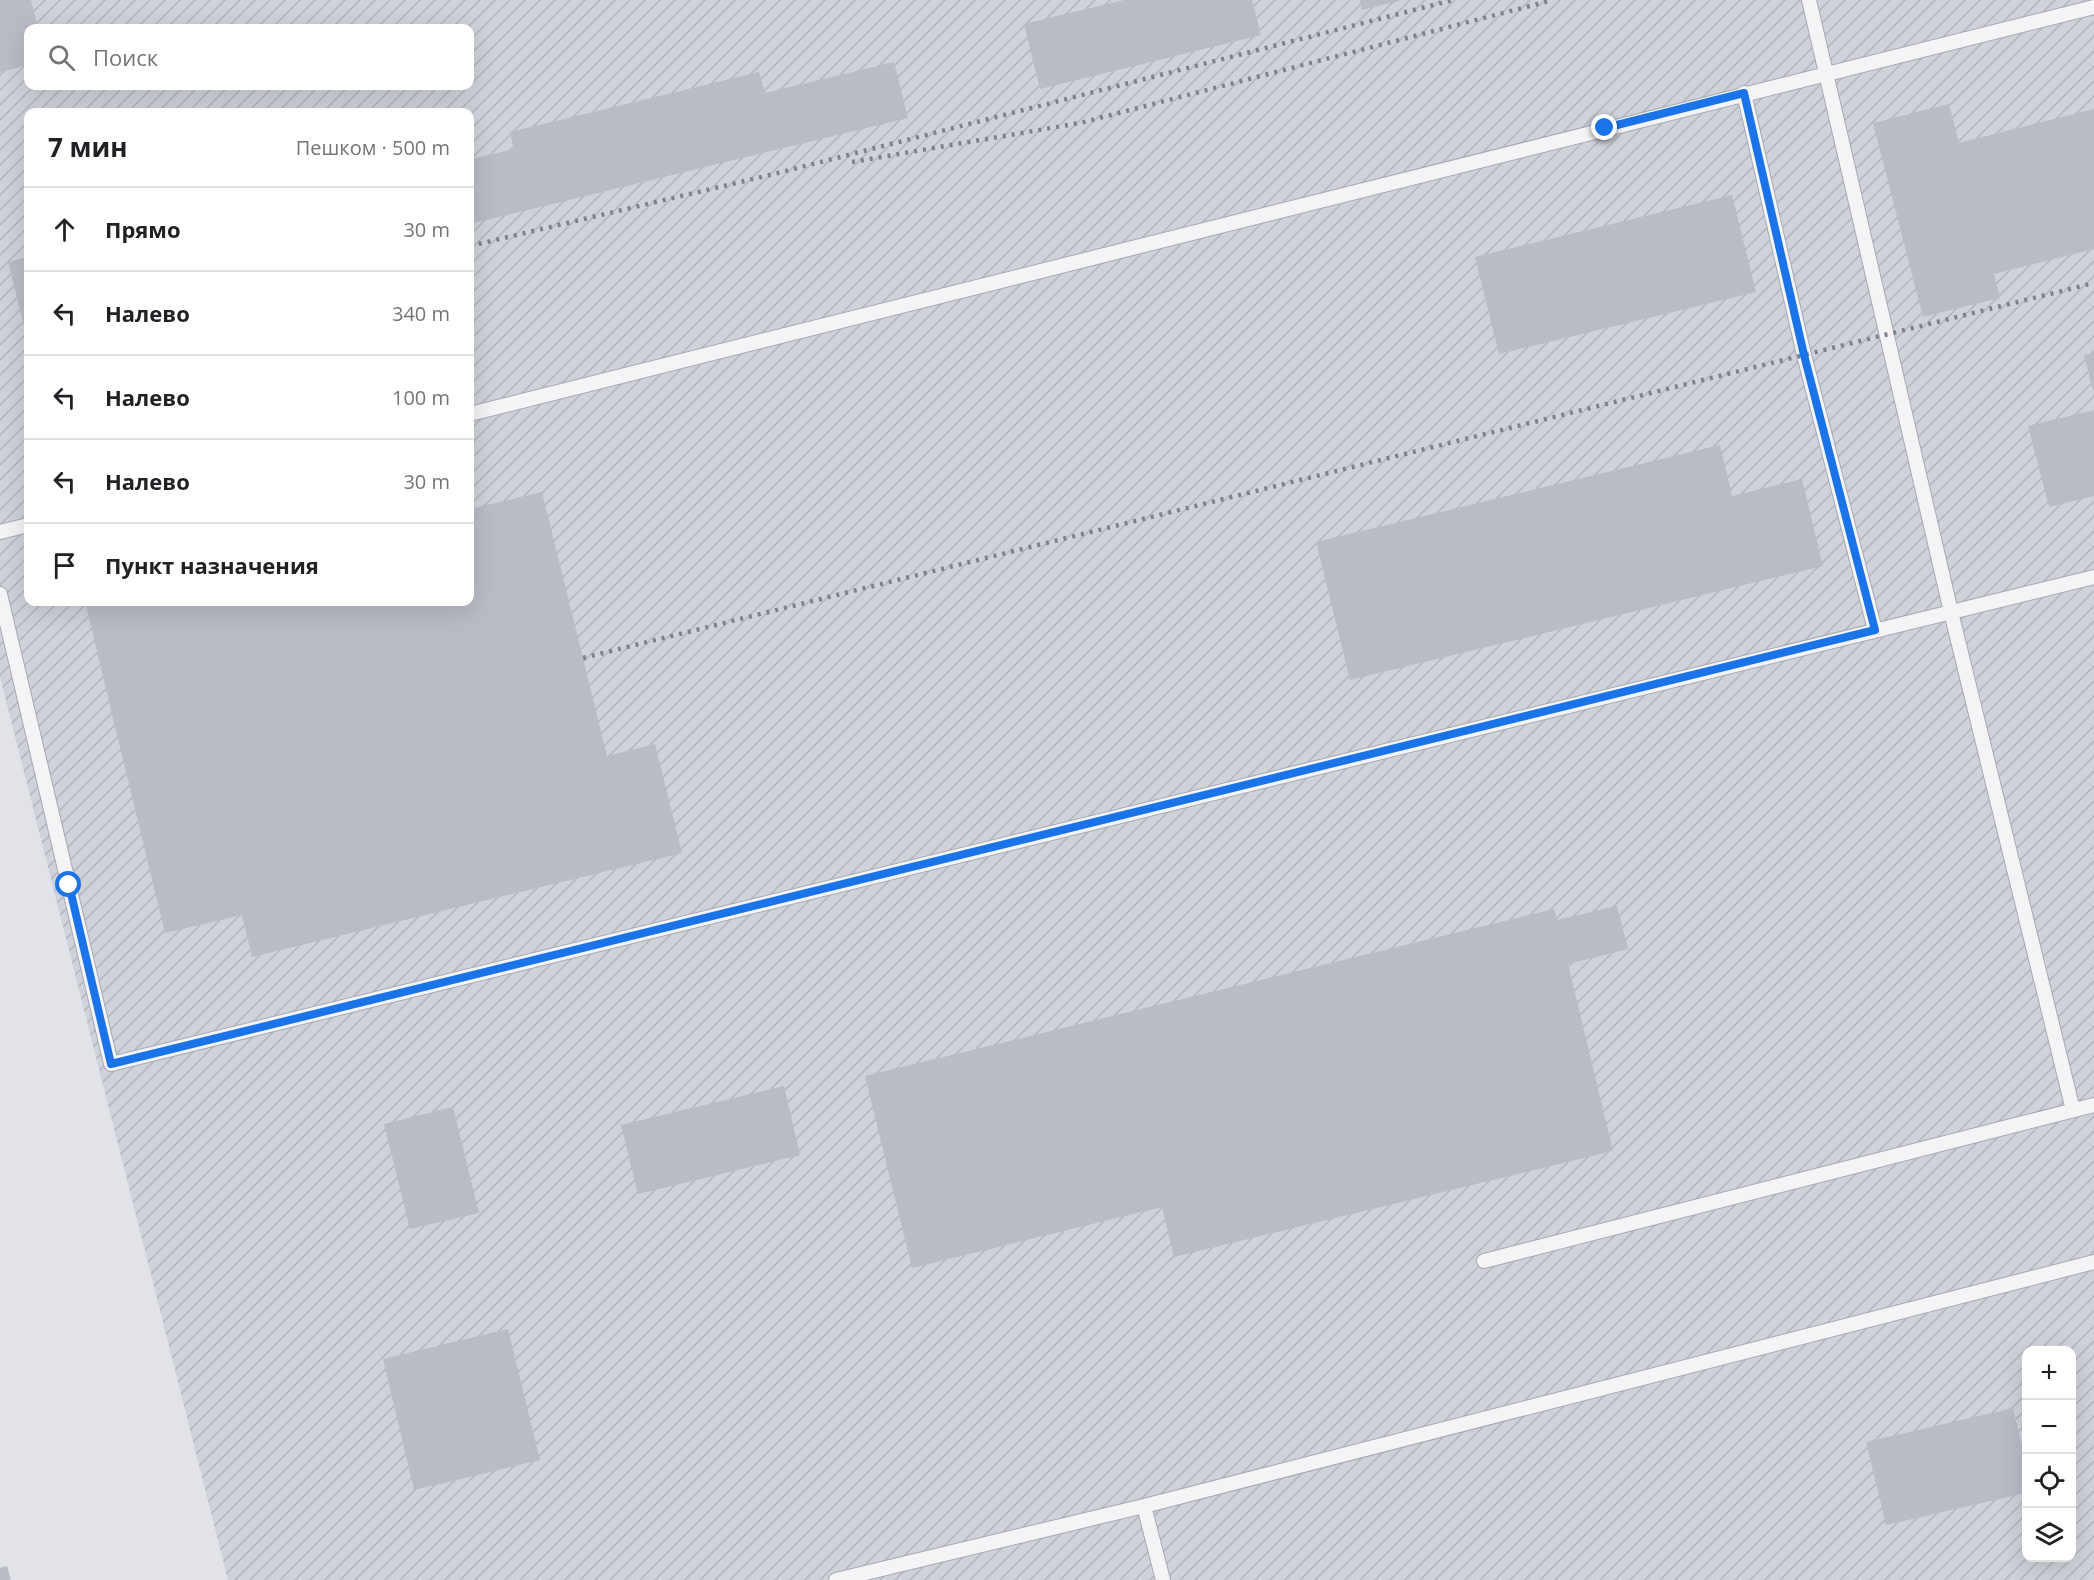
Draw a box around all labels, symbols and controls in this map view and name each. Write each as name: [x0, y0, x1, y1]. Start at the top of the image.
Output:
search box: [24, 24, 474, 90]
icon: search: [45, 41, 78, 74]
text: Поиск: [93, 42, 158, 72]
route end: [1591, 114, 1617, 140]
text: 7 мин: [48, 129, 128, 165]
text: Пешком · 500 m: [296, 134, 450, 161]
icon: ahead: [48, 213, 81, 246]
text: Прямо: [105, 214, 181, 244]
text: 30 m: [403, 216, 450, 243]
icon: left: [48, 297, 81, 330]
text: Налево: [105, 298, 190, 328]
text: 340 m: [392, 300, 450, 327]
icon: left: [48, 381, 81, 414]
text: Налево: [105, 382, 190, 412]
text: 100 m: [392, 384, 450, 411]
icon: left: [48, 465, 81, 498]
text: Налево: [105, 466, 190, 496]
text: 30 m: [403, 468, 450, 495]
icon: arrive: [48, 549, 81, 582]
text: Пункт назначения: [105, 550, 319, 580]
route start: [55, 871, 81, 897]
map controls: [2022, 1346, 2076, 1562]
button: +: [2022, 1346, 2076, 1400]
button: −: [2022, 1400, 2076, 1454]
button: locate: [2022, 1454, 2076, 1508]
button: layers: [2022, 1508, 2076, 1562]

